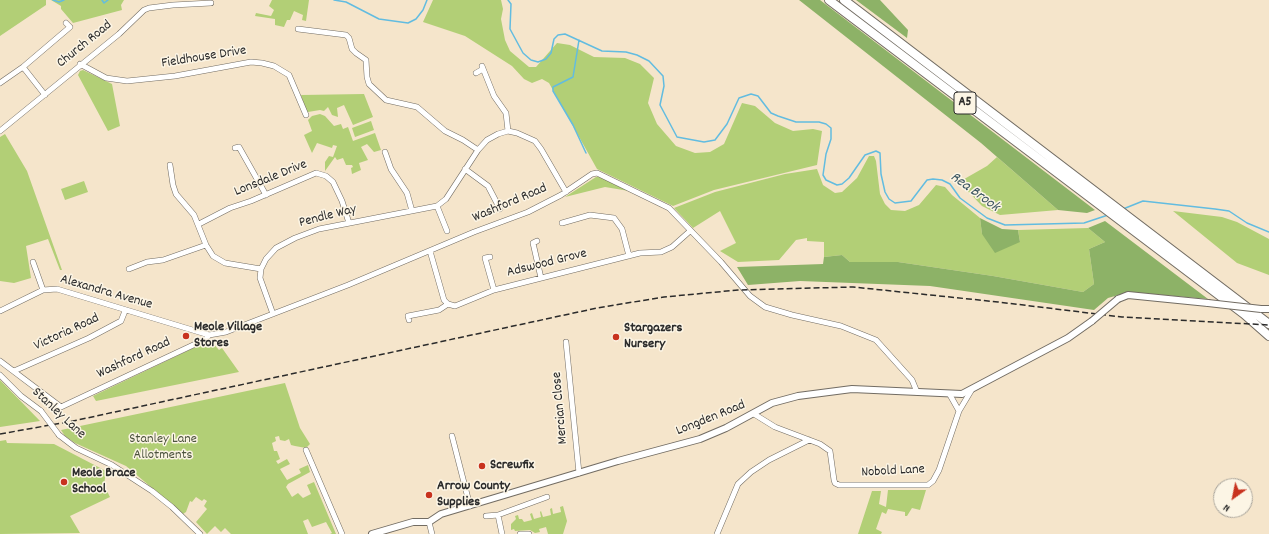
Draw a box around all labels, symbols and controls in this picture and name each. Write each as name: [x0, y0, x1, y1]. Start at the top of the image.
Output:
street label: Church Road: [54, 18, 116, 72]
street label: Fieldhouse Drive: [160, 43, 248, 73]
road number: A5: [954, 92, 976, 114]
street label: Lonsdale Drive: [232, 157, 310, 201]
water label: Rea Brook: [946, 169, 1002, 217]
street label: Washford Road: [470, 181, 550, 227]
street label: Pendle Way: [298, 202, 358, 232]
street label: Adswood Grove: [505, 246, 589, 282]
street label: Alexandra Avenue: [58, 272, 154, 314]
street label: Victoria Road: [32, 311, 102, 355]
place label: Meole Village Stores: [194, 320, 262, 352]
place label: Stargazers Nursery: [624, 321, 682, 354]
marker: Meole Village Stores: [181, 331, 191, 341]
marker: Stargazers Nursery: [611, 332, 621, 342]
street label: Washford Road: [95, 335, 173, 383]
street label: Mercian Close: [549, 371, 573, 445]
street label: Stanley Lane: [28, 385, 88, 443]
street label: Longden Road: [674, 398, 748, 440]
park label: Stanley Lane Allotments: [129, 432, 197, 464]
place label: Screwfix: [490, 458, 534, 474]
marker: Screwfix: [477, 461, 487, 471]
street label: Nobold Lane: [861, 462, 925, 482]
place label: Meole Brace School: [72, 466, 135, 498]
marker: Meole Brace School: [59, 477, 69, 487]
north arrow: [1213, 478, 1253, 518]
place label: Arrow County Supplies: [437, 479, 510, 512]
marker: Arrow County Supplies: [424, 490, 434, 500]
text: N: [1220, 499, 1234, 515]

